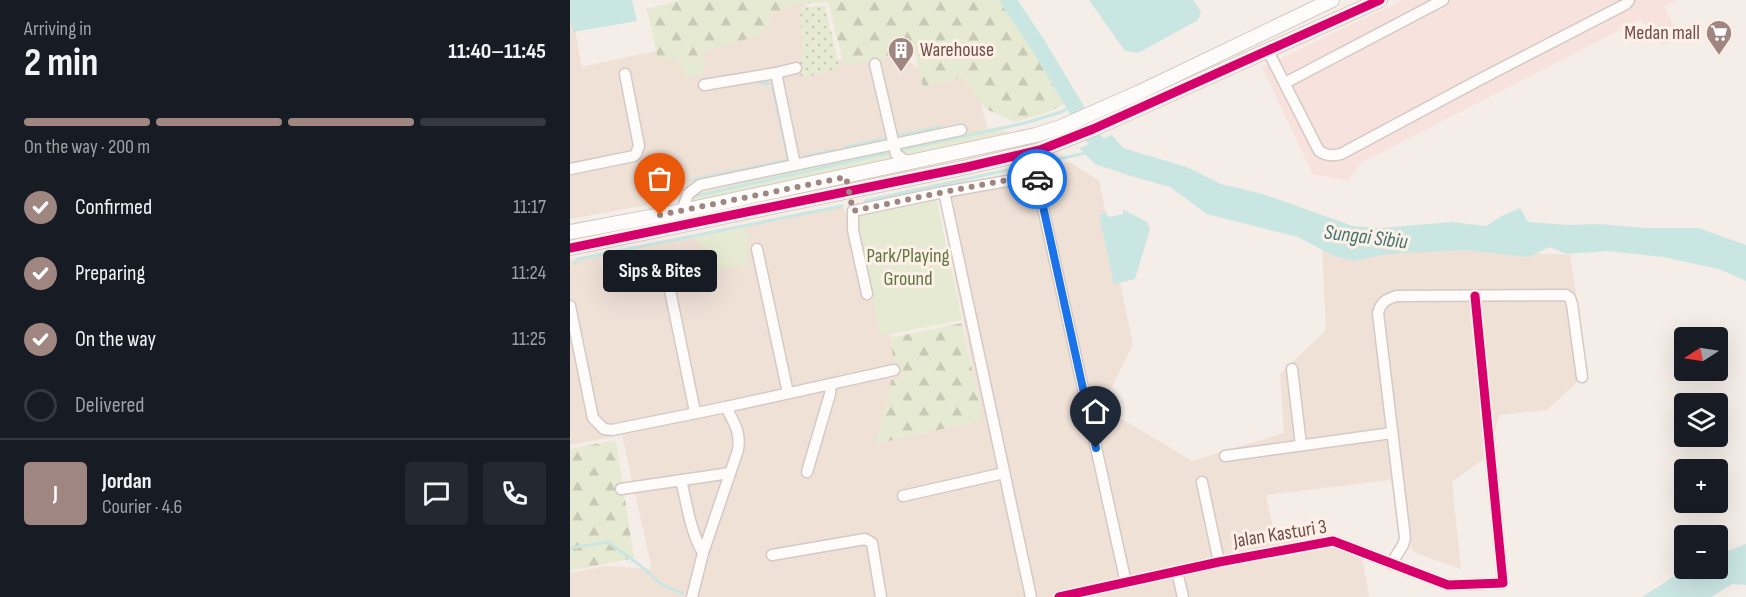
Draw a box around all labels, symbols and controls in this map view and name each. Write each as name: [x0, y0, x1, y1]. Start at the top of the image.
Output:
text: Arriving in: [24, 17, 92, 41]
supermarket icon: Medan mall: [1704, 18, 1734, 56]
place label: Medan mall: [1624, 21, 1700, 45]
building icon: Warehouse: [886, 35, 916, 73]
text: 11:40–11:45: [448, 38, 546, 65]
place label: Warehouse: [920, 38, 994, 62]
text: 2 min: [24, 40, 98, 87]
text: On the way · 200 m: [24, 135, 150, 159]
courier: [1007, 149, 1067, 209]
pin: [634, 153, 685, 215]
icon: bag: [643, 162, 676, 195]
icon: car: [1021, 163, 1054, 196]
icon: check: [24, 191, 57, 224]
text: Confirmed: [75, 194, 152, 221]
text: 11:17: [513, 195, 546, 219]
water label: Sungai Sibiu: [1323, 219, 1410, 255]
park label: Park/Playing Ground: [867, 244, 949, 291]
callout: Sips & Bites: [603, 251, 717, 293]
icon: check: [24, 257, 57, 290]
text: Sips & Bites: [619, 259, 701, 283]
text: Preparing: [75, 260, 145, 287]
text: 11:24: [512, 261, 546, 285]
icon: check: [24, 323, 57, 356]
text: On the way: [75, 326, 156, 353]
text: 11:25: [512, 327, 546, 351]
north arrow: [1674, 327, 1728, 381]
map controls: [1674, 327, 1728, 579]
pin: [1070, 386, 1121, 448]
text: Delivered: [75, 392, 144, 419]
button: layers: [1674, 393, 1728, 447]
icon: home: [1079, 395, 1112, 428]
button: +: [1674, 459, 1728, 513]
button: chat: [405, 462, 468, 525]
button: phone: [483, 462, 546, 525]
text: Jordan: [102, 468, 151, 495]
text: J: [53, 480, 58, 507]
text: Courier · 4.6: [102, 495, 182, 519]
street label: Jalan Kasturi 3: [1231, 515, 1328, 553]
button: −: [1674, 525, 1728, 579]

